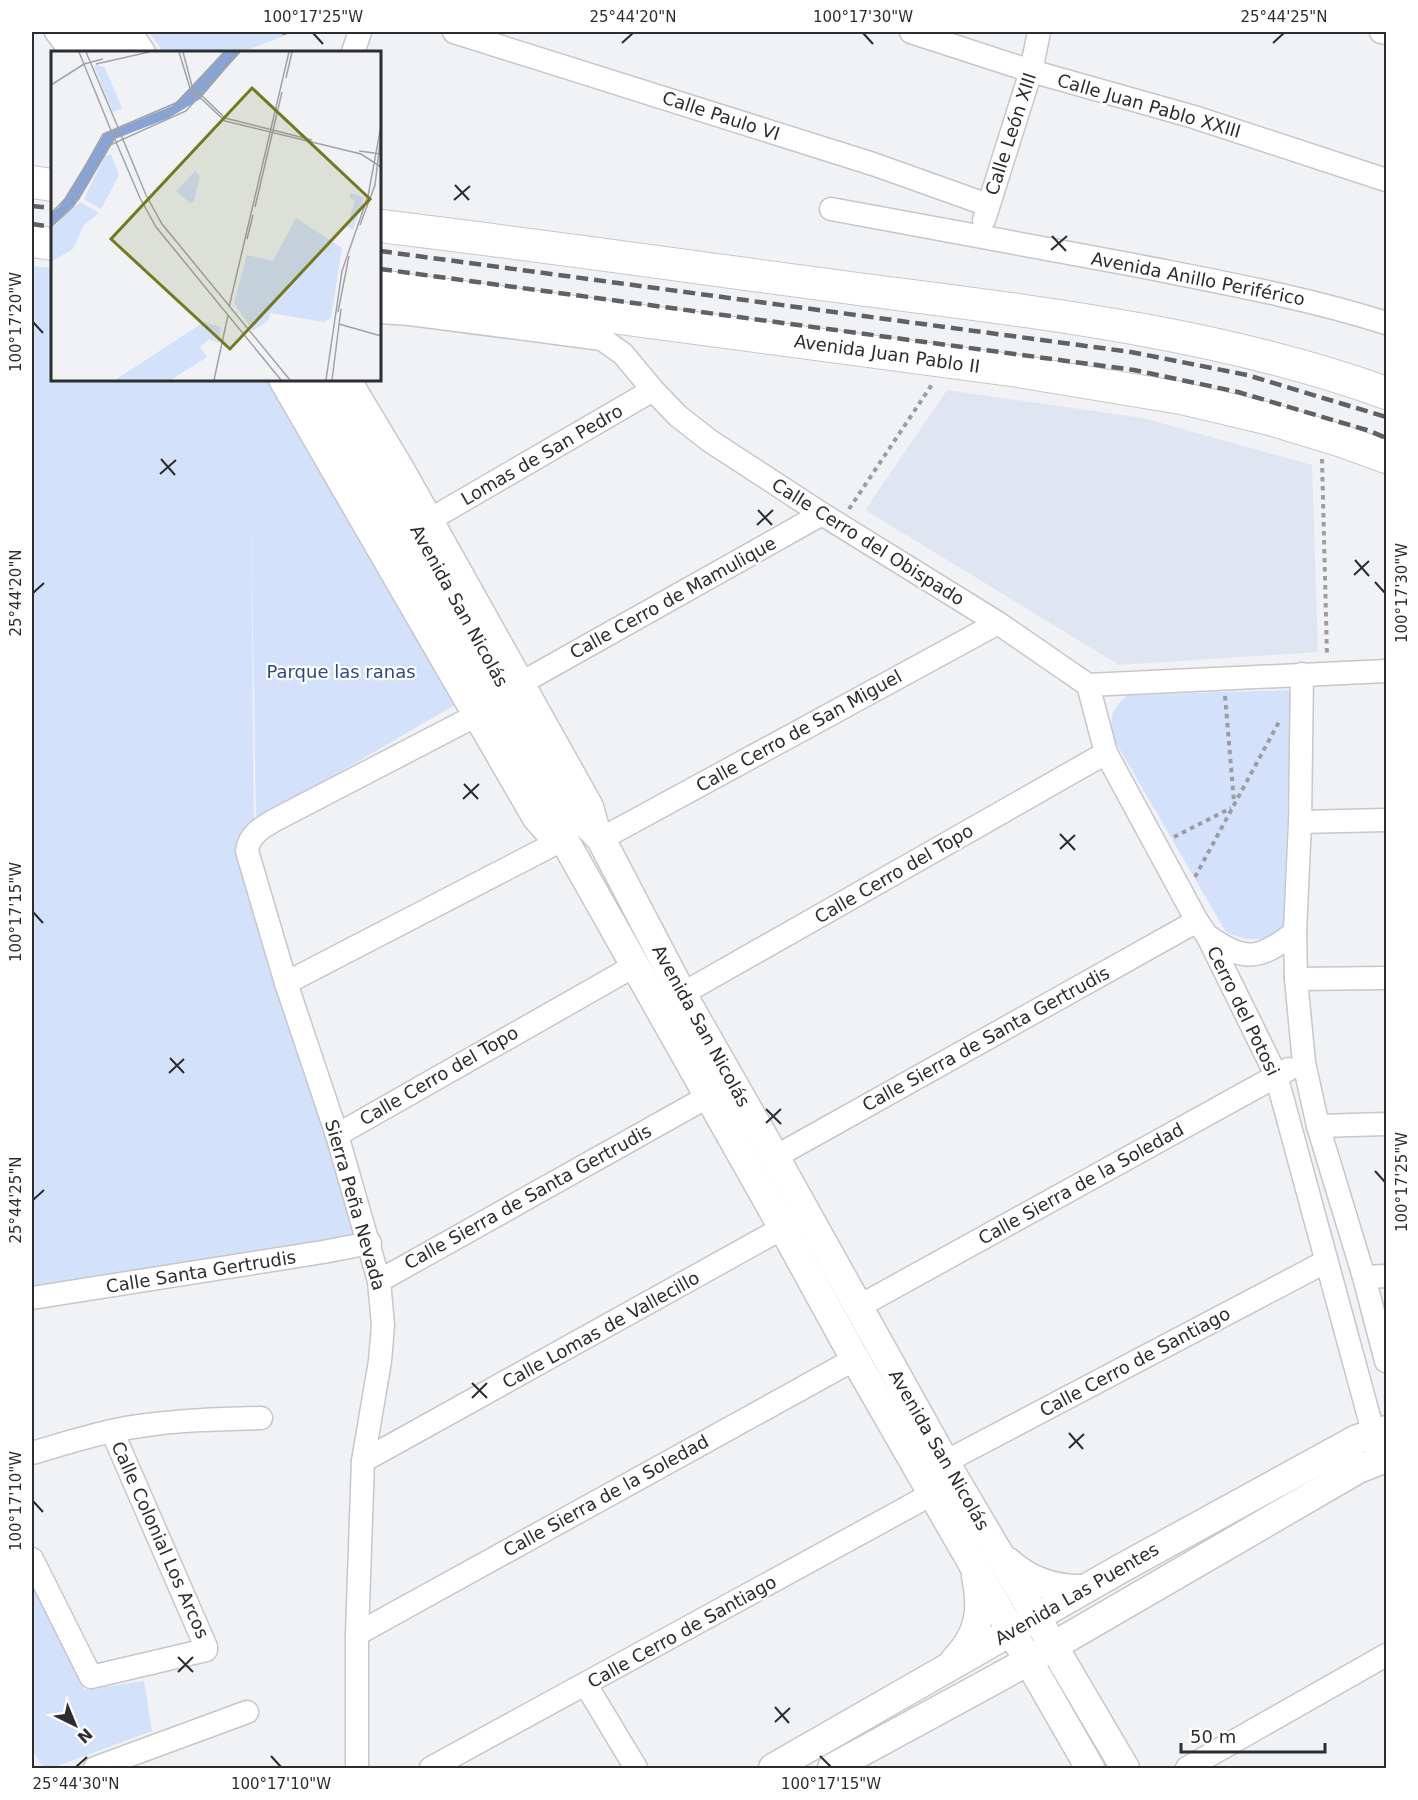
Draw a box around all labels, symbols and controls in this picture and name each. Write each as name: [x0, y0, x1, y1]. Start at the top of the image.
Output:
text: 100°17'25"W: [263, 8, 363, 26]
text: 25°44'20"N: [589, 8, 677, 26]
text: 100°17'30"W: [813, 8, 913, 26]
text: 25°44'25"N: [1240, 8, 1328, 26]
inset map: [51, 51, 381, 381]
street label: Calle Juan Pablo XXIII: [1055, 69, 1243, 142]
street label: Calle León XIII: [981, 70, 1040, 198]
street label: Calle Paulo VI: [660, 87, 783, 144]
street label: Avenida Anillo Periférico: [1089, 247, 1307, 310]
text: 100°17'20"W: [7, 272, 25, 372]
street label: Avenida Juan Pablo II: [793, 330, 981, 377]
street label: Lomas de San Pedro: [457, 400, 626, 509]
street label: Calle Cerro del Obispado: [768, 474, 968, 610]
street label: Avenida San Nicolás: [406, 521, 513, 690]
street label: Calle Cerro de Mamulique: [566, 532, 780, 663]
text: 100°17'30"W: [1393, 543, 1411, 643]
text: 25°44'20"N: [7, 549, 25, 637]
park label: Parque las ranas: [266, 661, 416, 682]
street label: Calle Cerro de San Miguel: [692, 665, 905, 796]
street label: Calle Cerro del Topo: [811, 820, 977, 928]
text: 100°17'15"W: [7, 862, 25, 962]
street label: Avenida San Nicolás: [648, 941, 755, 1110]
street label: Cerro del Potosi: [1203, 943, 1284, 1079]
street label: Calle Sierra de Santa Gertrudis: [859, 962, 1113, 1115]
street label: Calle Cerro del Topo: [356, 1022, 522, 1130]
street label: Sierra Peña Nevada: [321, 1117, 390, 1293]
street label: Calle Sierra de la Soledad: [974, 1118, 1187, 1249]
street label: Calle Sierra de Santa Gertrudis: [401, 1120, 655, 1273]
text: 100°17'25"W: [1393, 1132, 1411, 1232]
text: 25°44'25"N: [7, 1156, 25, 1244]
street label: Calle Santa Gertrudis: [104, 1246, 297, 1297]
street label: Calle Lomas de Vallecillo: [499, 1267, 703, 1393]
street label: Calle Cerro de Santiago: [1036, 1302, 1234, 1421]
street label: Avenida San Nicolás: [885, 1366, 994, 1534]
street label: Calle Sierra de la Soledad: [499, 1430, 712, 1561]
street label: Calle Colonial Los Arcos: [107, 1438, 213, 1642]
text: 100°17'10"W: [7, 1451, 25, 1551]
street label: Avenida Las Puentes: [991, 1538, 1162, 1649]
street label: Calle Cerro de Santiago: [584, 1571, 780, 1692]
north arrow: [45, 1695, 105, 1755]
scale bar: [1181, 1716, 1325, 1754]
text: N: [74, 1724, 96, 1747]
text: 50 m: [1190, 1726, 1236, 1747]
text: 25°44'30"N: [32, 1775, 120, 1793]
text: 100°17'10"W: [231, 1775, 331, 1793]
text: 100°17'15"W: [781, 1775, 881, 1793]

